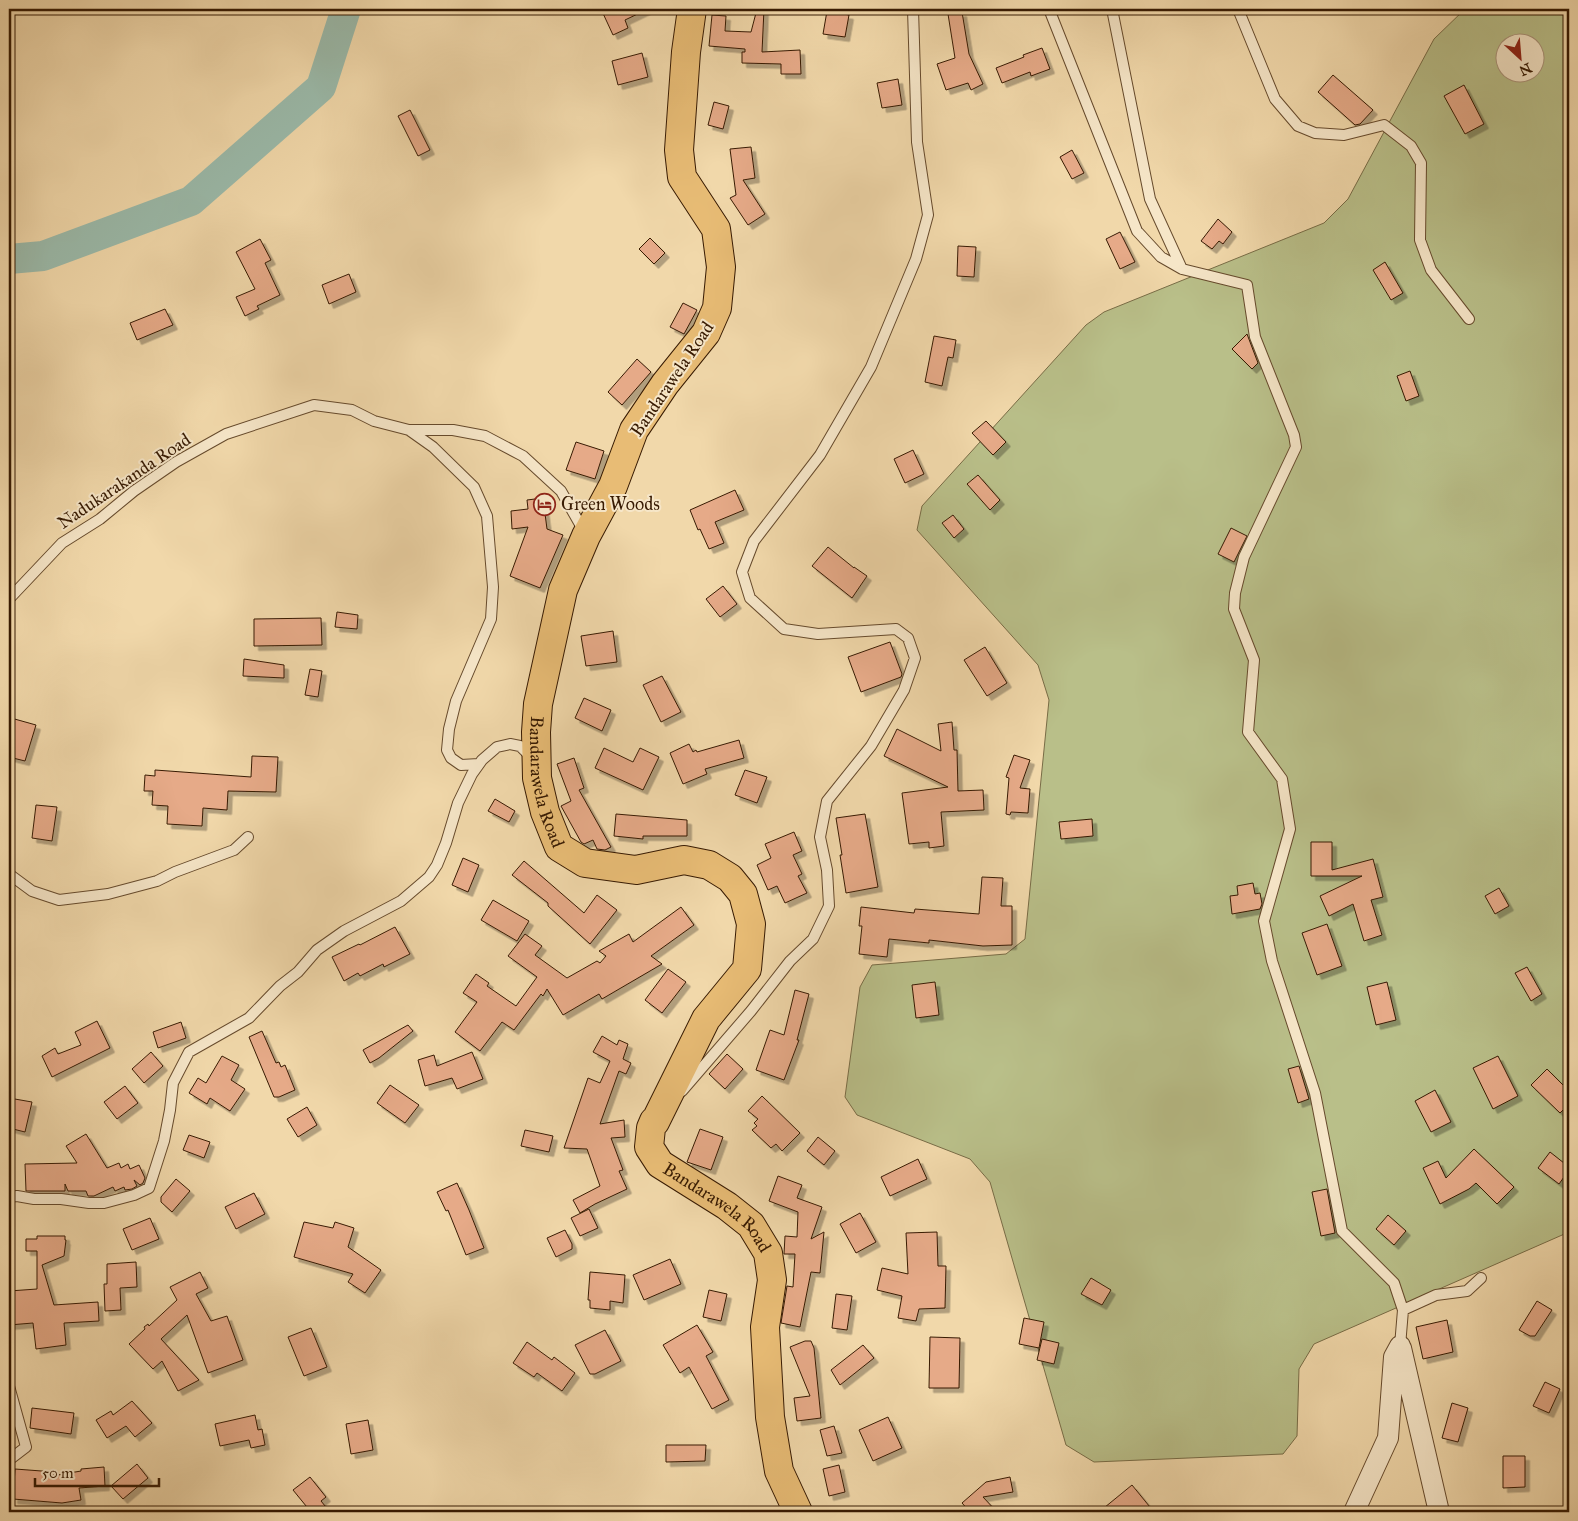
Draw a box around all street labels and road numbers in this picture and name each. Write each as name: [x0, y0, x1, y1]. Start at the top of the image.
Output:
street label: Bandarawela Road: [625, 317, 719, 441]
street label: Nadukarakanda Road: [53, 428, 195, 534]
street label: Bandarawela Road: [525, 715, 569, 851]
street label: Bandarawela Road: [659, 1158, 776, 1256]

